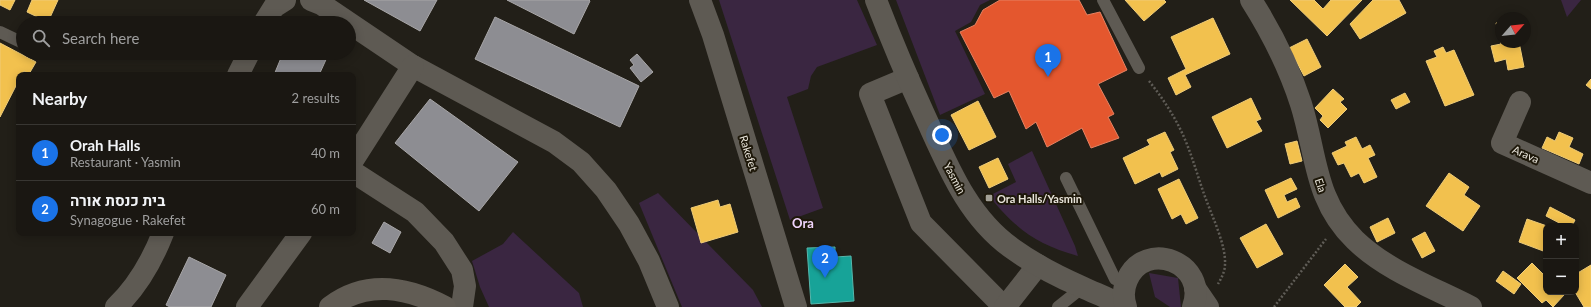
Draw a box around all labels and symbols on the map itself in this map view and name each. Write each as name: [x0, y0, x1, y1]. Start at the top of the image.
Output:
north arrow: [1495, 12, 1531, 48]
pin: 1: [1035, 44, 1061, 77]
your location: [932, 125, 952, 145]
street label: Rakefet: [737, 134, 761, 172]
street label: Arava: [1511, 142, 1541, 166]
street label: Yasmin: [941, 160, 969, 196]
street label: Ela: [1313, 176, 1329, 194]
place label: Ora Halls/Yasmin: [997, 192, 1082, 205]
marker: Ora Halls/Yasmin: [984, 193, 994, 203]
district label: Ora: [792, 215, 814, 231]
pin: 2: [812, 245, 838, 278]

